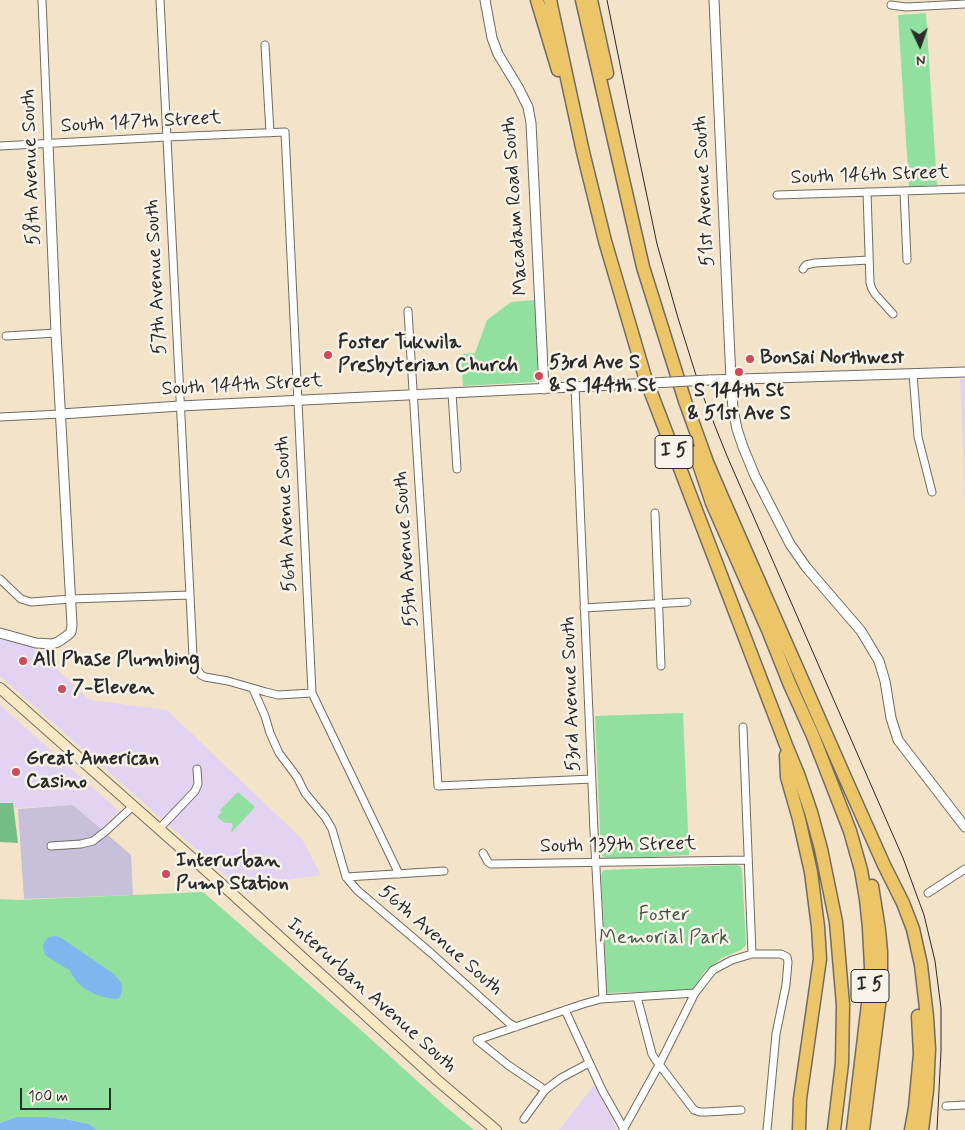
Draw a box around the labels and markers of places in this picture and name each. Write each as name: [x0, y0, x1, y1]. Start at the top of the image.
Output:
place label: Foster Tukwila Presbyterian Church: [338, 332, 518, 379]
place label: Bonsai Northwest: [760, 347, 904, 371]
marker: Foster Tukwila Presbyterian Church: [322, 349, 334, 361]
place label: 53rd Ave S & S 144th St: [549, 352, 656, 399]
marker: Bonsai Northwest: [744, 353, 756, 365]
marker: S 144th St & 51st Ave S: [733, 366, 745, 378]
marker: 53rd Ave S & S 144th St: [533, 370, 545, 382]
place label: S 144th St & 51st Ave S: [687, 380, 791, 427]
place label: All Phase Plumbing: [33, 649, 200, 673]
marker: All Phase Plumbing: [17, 655, 29, 667]
place label: 7-Eleven: [72, 677, 154, 701]
marker: 7-Eleven: [56, 683, 68, 695]
place label: Great American Casino: [26, 748, 159, 795]
marker: Great American Casino: [10, 766, 22, 778]
place label: Interurban Pump Station: [176, 850, 289, 897]
marker: Interurban Pump Station: [160, 868, 172, 880]

